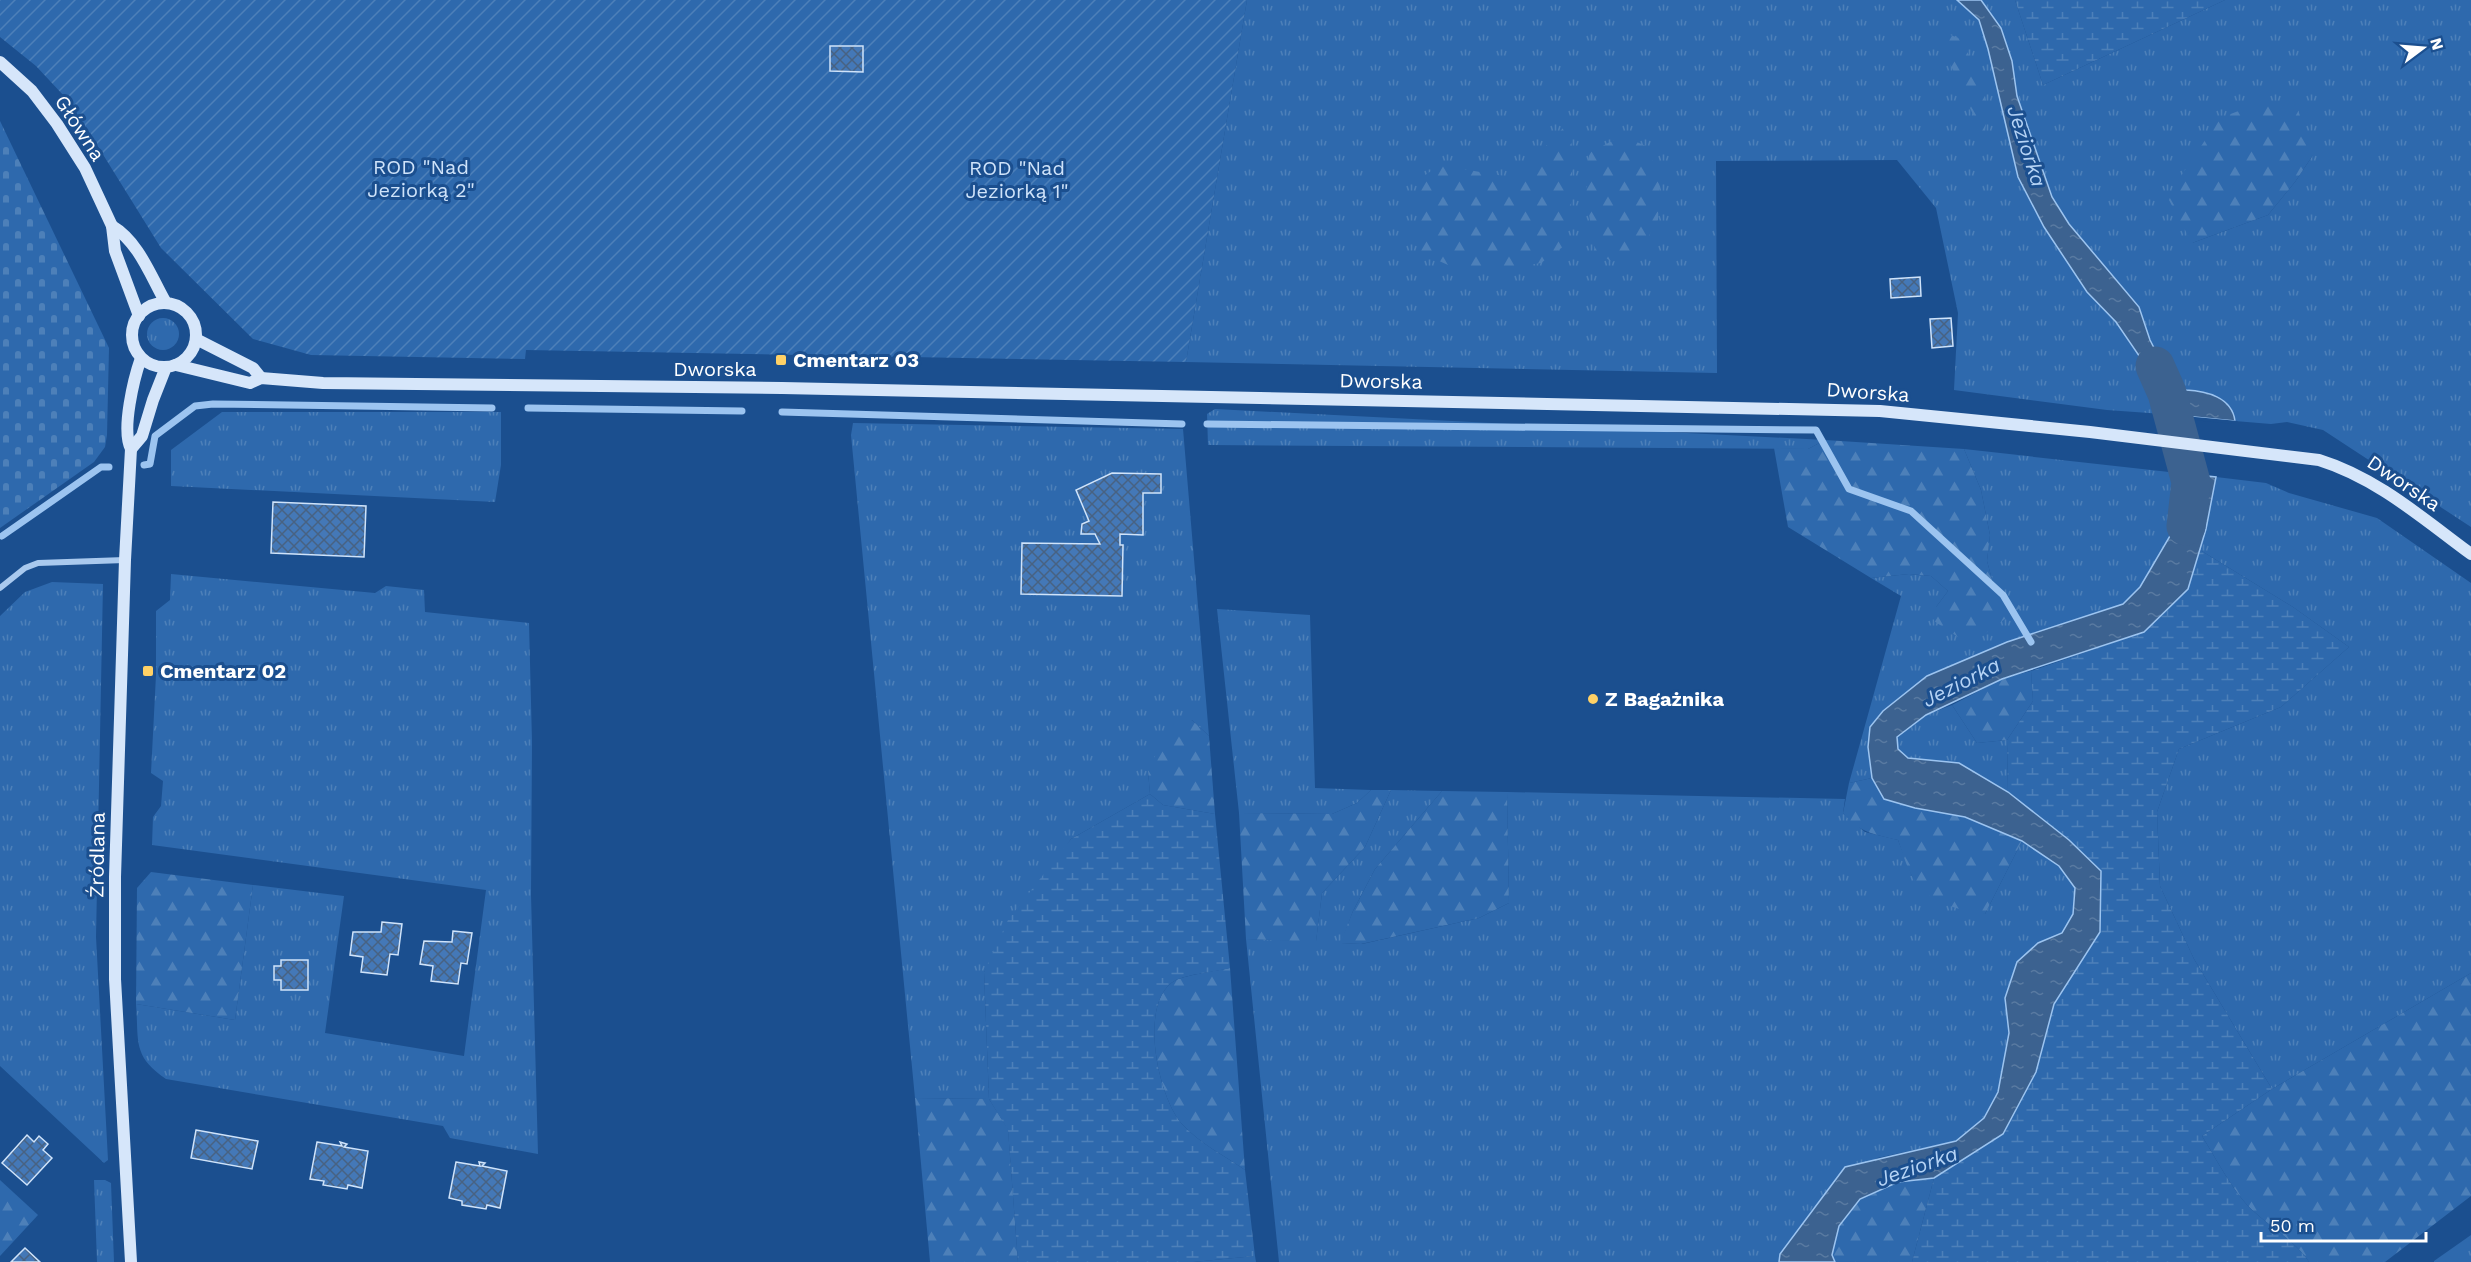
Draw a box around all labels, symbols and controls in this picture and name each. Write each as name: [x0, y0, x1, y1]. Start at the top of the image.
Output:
north arrow: [2393, 18, 2453, 78]
text: N: [2426, 36, 2448, 52]
street label: Główna: [50, 90, 110, 166]
water label: Jeziorka: [2002, 102, 2052, 190]
park label: ROD "Nad Jeziorką 2": [367, 155, 475, 202]
park label: ROD "Nad Jeziorką 1": [965, 156, 1069, 203]
place label: Cmentarz 03: [793, 348, 919, 372]
marker: Cmentarz 03: [774, 353, 788, 367]
street label: Dworska: [673, 357, 757, 381]
street label: Dworska: [1339, 368, 1423, 394]
street label: Dworska: [1826, 377, 1910, 407]
street label: Dworska: [2363, 450, 2445, 516]
water label: Jeziorka: [1918, 652, 2004, 712]
place label: Cmentarz 02: [160, 659, 286, 683]
marker: Cmentarz 02: [141, 664, 155, 678]
place label: Z Bagażnika: [1605, 687, 1724, 711]
marker: Z Bagażnika: [1586, 692, 1600, 706]
street label: Źródlana: [84, 812, 110, 898]
water label: Jeziorka: [1873, 1140, 1961, 1192]
scale bar: [2261, 1205, 2426, 1243]
text: 50 m: [2270, 1215, 2315, 1236]

